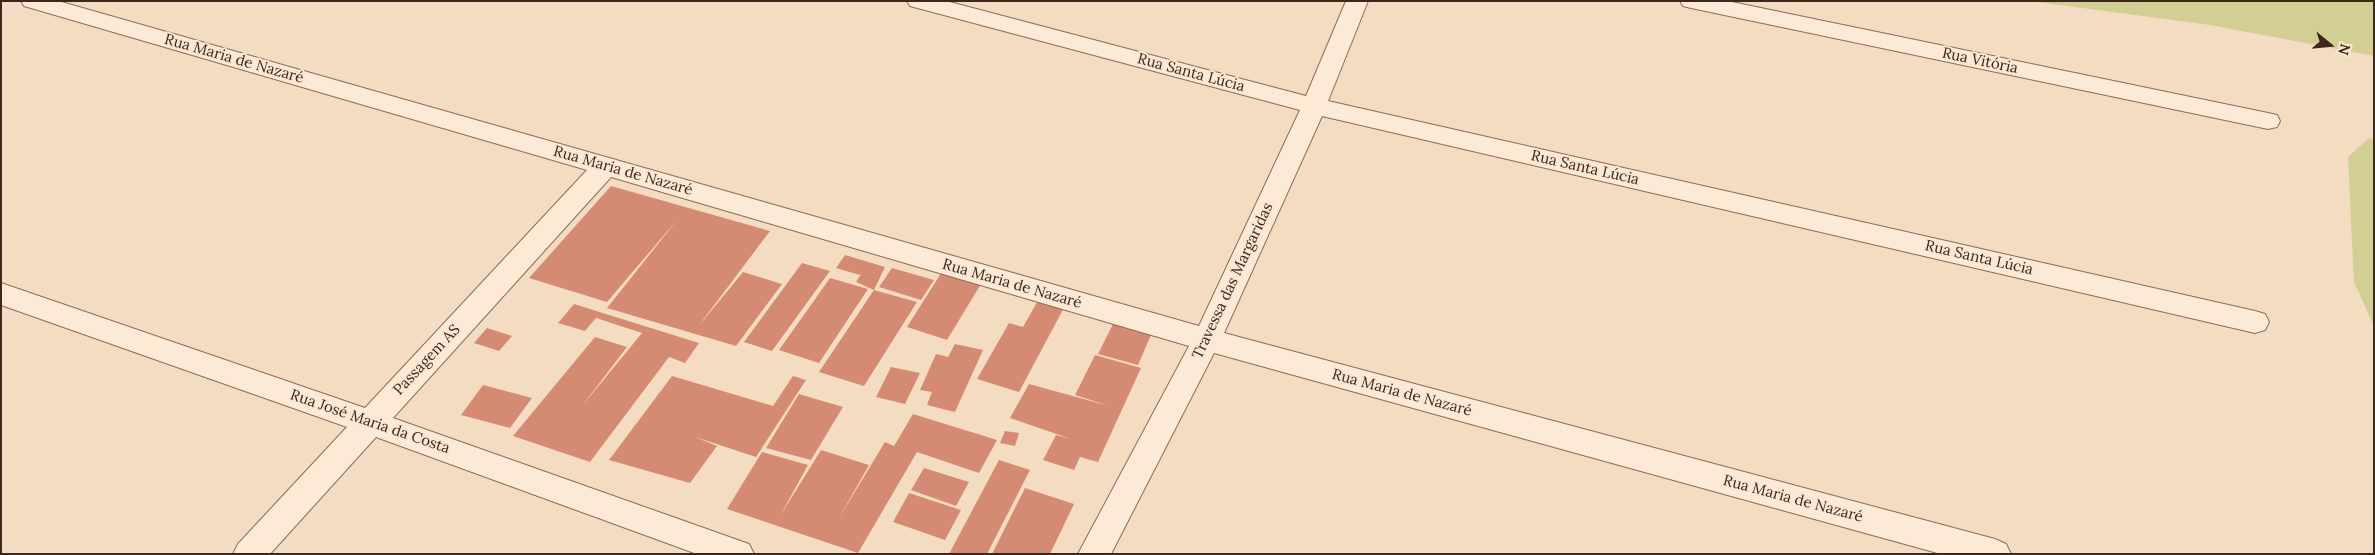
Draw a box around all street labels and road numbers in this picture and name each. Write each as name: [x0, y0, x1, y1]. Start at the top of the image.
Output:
street label: Rua Maria de Nazaré: [162, 30, 306, 88]
street label: Rua Vitória: [1940, 44, 2020, 78]
street label: Rua Santa Lúcia: [1135, 50, 1247, 96]
street label: Rua Maria de Nazaré: [551, 142, 695, 200]
street label: Rua Santa Lúcia: [1529, 147, 1641, 189]
street label: Travessa das Margaridas: [1189, 200, 1277, 362]
street label: Rua Santa Lúcia: [1923, 237, 2035, 279]
street label: Rua Maria de Nazaré: [940, 255, 1084, 313]
street label: Passagem AS: [390, 321, 464, 399]
street label: Rua Maria de Nazaré: [1330, 366, 1474, 420]
street label: Rua José Maria da Costa: [288, 386, 452, 458]
street label: Rua Maria de Nazaré: [1721, 472, 1865, 526]

